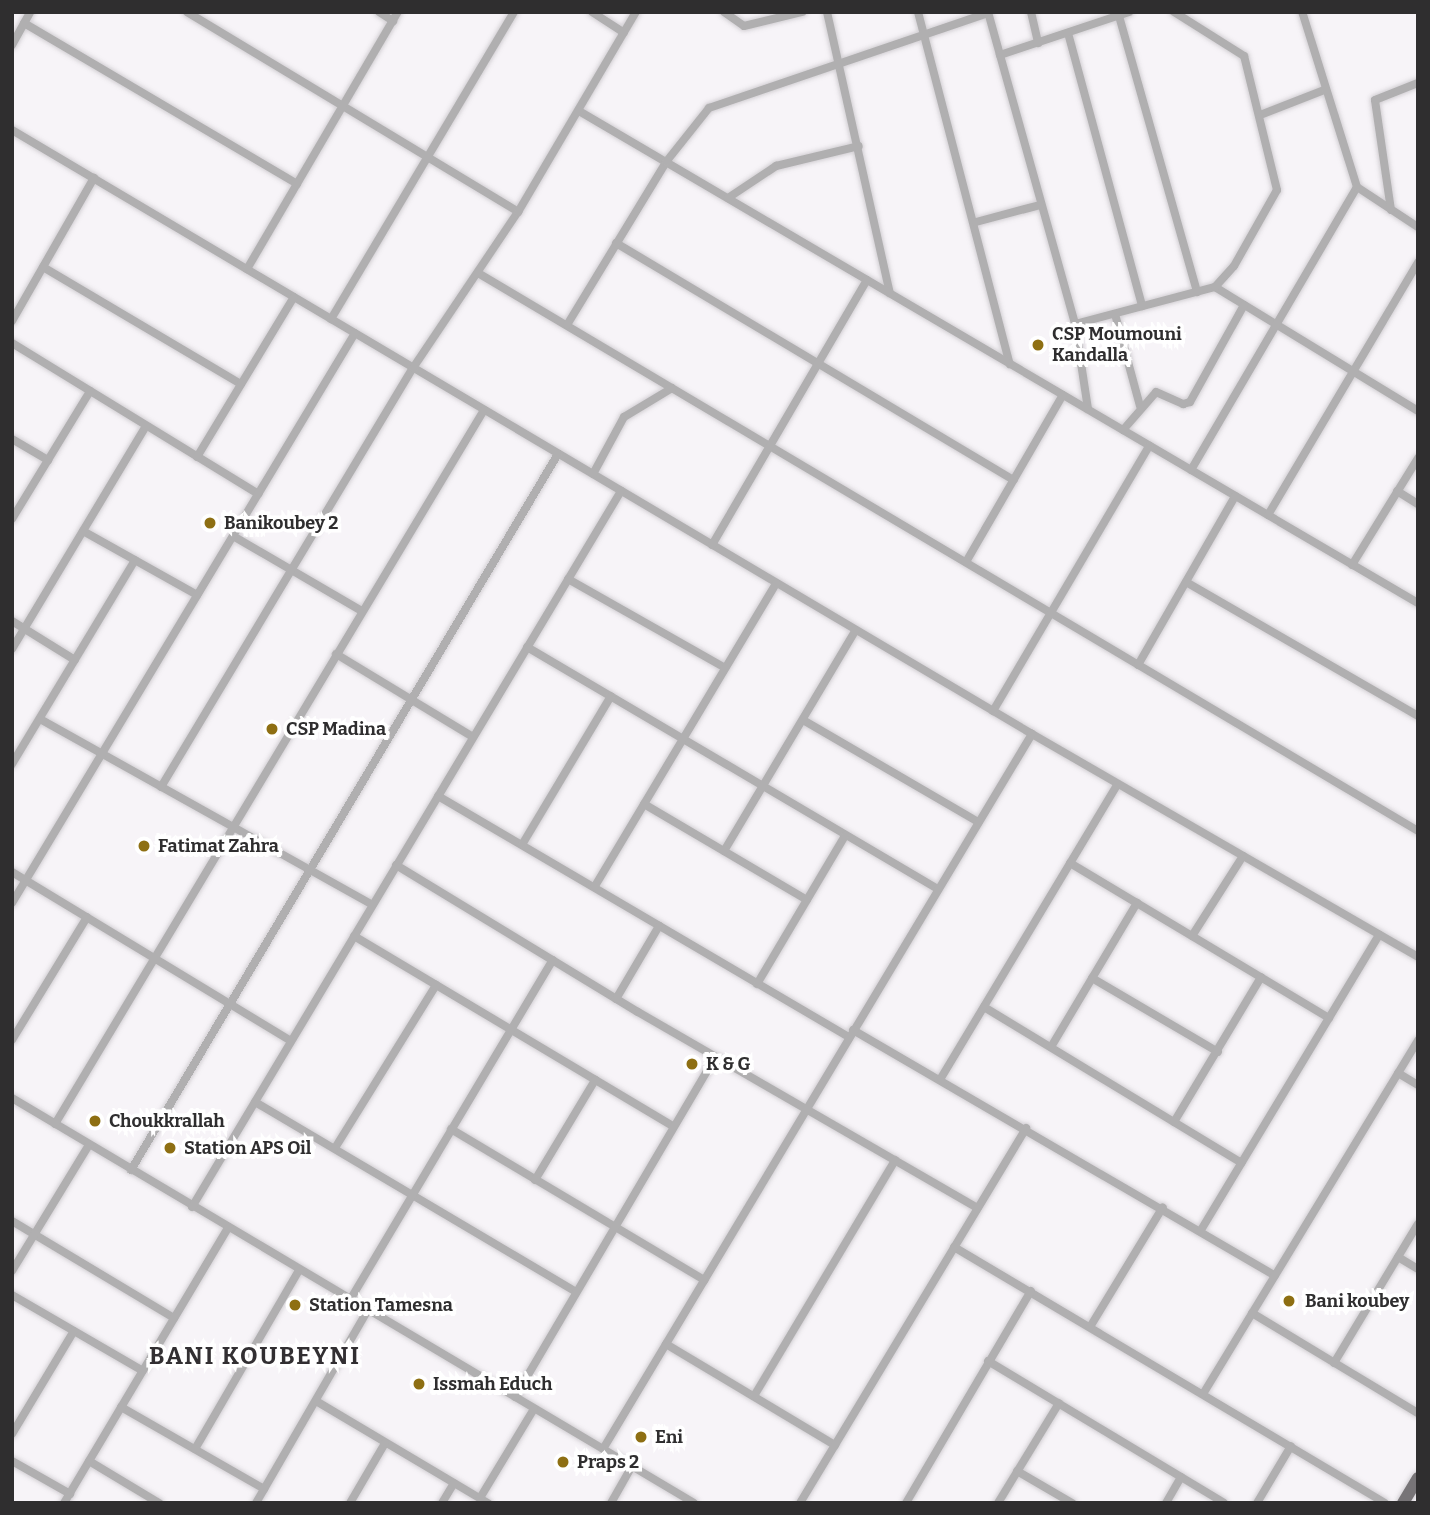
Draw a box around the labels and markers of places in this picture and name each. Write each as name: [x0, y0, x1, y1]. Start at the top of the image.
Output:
place label: CSP Moumouni Kandalla: [1052, 324, 1182, 366]
marker: CSP Moumouni Kandalla: [1030, 337, 1046, 353]
place label: Banikoubey 2: [224, 512, 338, 534]
marker: Banikoubey 2: [202, 515, 218, 531]
place label: CSP Madina: [286, 718, 386, 740]
marker: CSP Madina: [264, 721, 280, 737]
place label: Fatimat Zahra: [158, 835, 279, 857]
marker: Fatimat Zahra: [136, 838, 152, 854]
place label: K & G: [706, 1053, 750, 1075]
marker: K & G: [684, 1056, 700, 1072]
place label: Choukkrallah: [109, 1110, 225, 1132]
marker: Choukkrallah: [87, 1113, 103, 1129]
place label: Station APS Oil: [184, 1137, 311, 1159]
marker: Station APS Oil: [162, 1140, 178, 1156]
place label: Bani koubey: [1305, 1290, 1409, 1312]
marker: Bani koubey: [1279, 1291, 1299, 1311]
place label: Station Tamesna: [309, 1294, 453, 1316]
marker: Station Tamesna: [287, 1297, 303, 1313]
place label: Issmah Educh: [433, 1373, 552, 1395]
marker: Issmah Educh: [411, 1376, 427, 1392]
place label: Eni: [655, 1426, 683, 1448]
marker: Eni: [633, 1429, 649, 1445]
place label: Praps 2: [577, 1451, 639, 1473]
marker: Praps 2: [555, 1454, 571, 1470]

